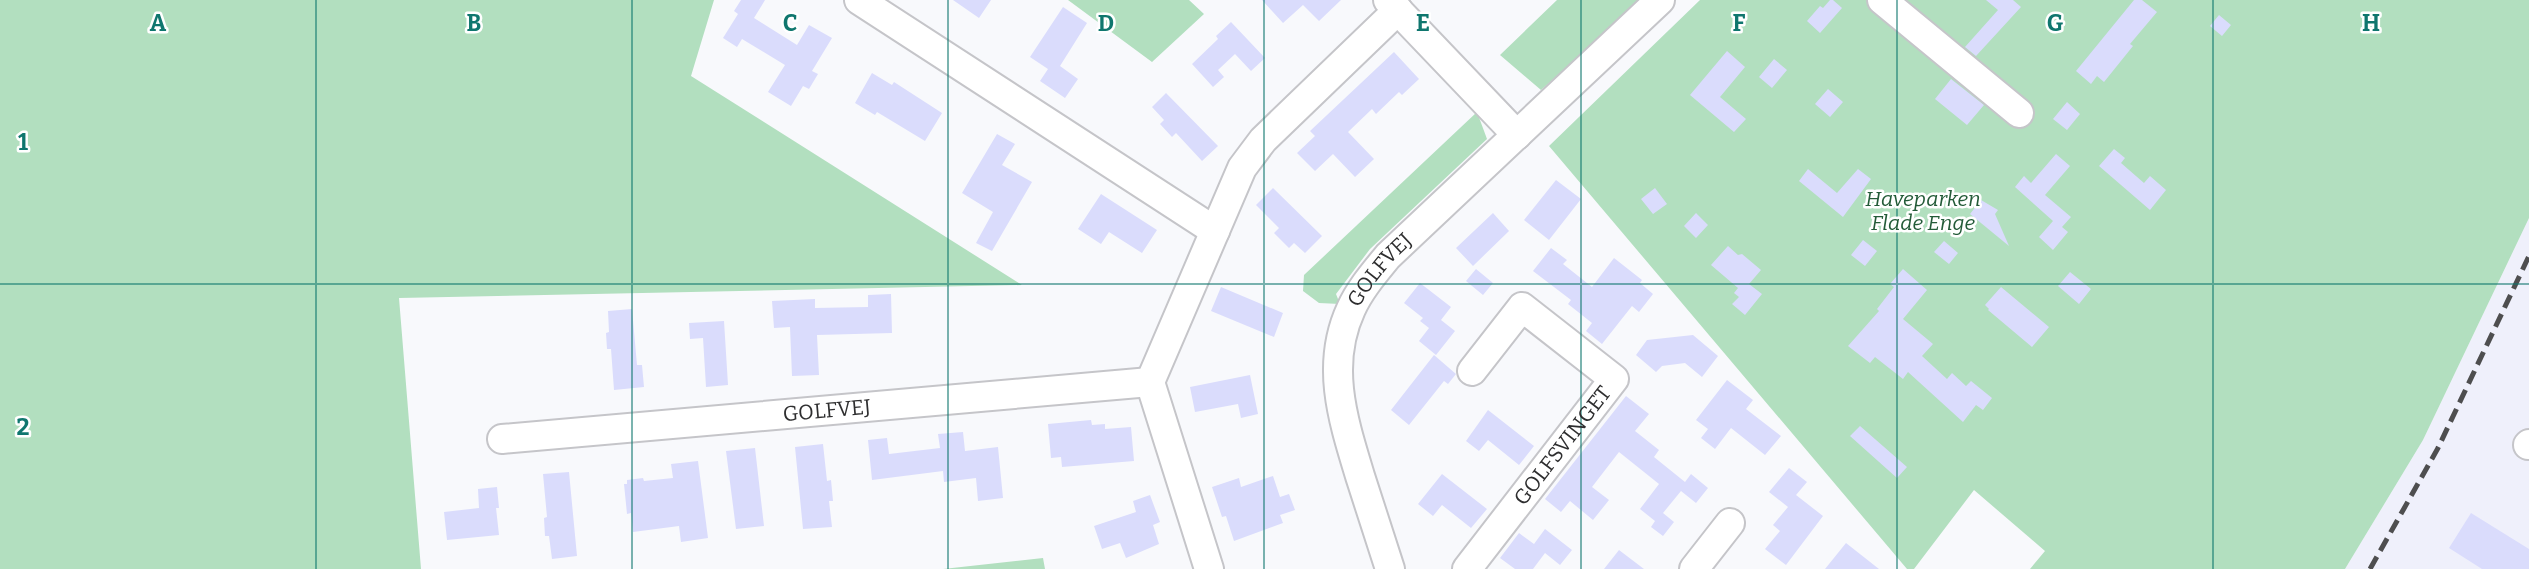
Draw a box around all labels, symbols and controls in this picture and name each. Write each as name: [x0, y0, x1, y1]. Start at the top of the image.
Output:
text: A: [150, 9, 167, 37]
text: B: [467, 9, 481, 37]
text: C: [783, 9, 797, 37]
text: D: [1098, 9, 1114, 37]
text: E: [1416, 9, 1430, 37]
text: F: [1733, 9, 1746, 37]
text: G: [2047, 9, 2064, 37]
text: H: [2362, 9, 2380, 37]
text: 1: [18, 128, 28, 156]
park label: Haveparken Flade Enge: [1865, 186, 1981, 236]
street label: GOLFVEJ: [1342, 227, 1417, 311]
street label: GOLFSVINGET: [1508, 381, 1617, 510]
street label: GOLFVEJ: [782, 394, 872, 427]
text: 2: [17, 413, 30, 441]

